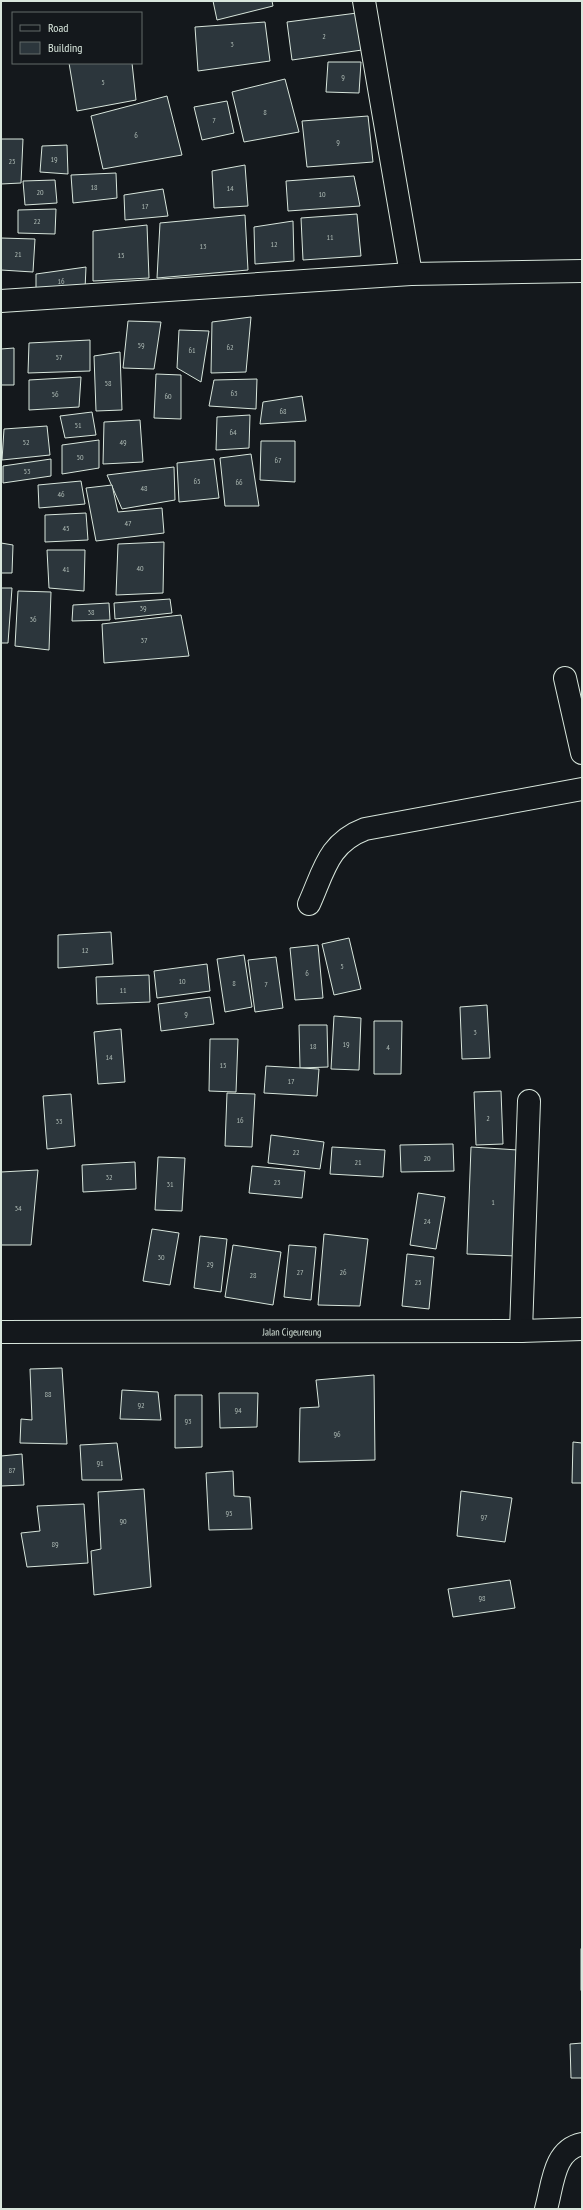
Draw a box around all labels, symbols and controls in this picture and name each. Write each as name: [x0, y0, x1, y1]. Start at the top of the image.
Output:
legend: [12, 12, 142, 64]
text: Road: [48, 20, 68, 35]
house number: 2: [322, 31, 326, 41]
house number: 3: [230, 39, 234, 49]
text: Building: [48, 40, 83, 55]
house number: 9: [341, 72, 345, 82]
house number: 5: [101, 77, 105, 87]
house number: 8: [263, 107, 267, 117]
house number: 7: [212, 115, 216, 125]
house number: 6: [134, 130, 138, 140]
house number: 9: [336, 137, 340, 147]
house number: 19: [50, 154, 58, 164]
house number: 25: [8, 156, 16, 166]
house number: 18: [90, 182, 98, 192]
house number: 14: [226, 183, 234, 193]
house number: 20: [36, 187, 44, 197]
house number: 10: [318, 189, 326, 199]
house number: 17: [141, 201, 149, 211]
house number: 22: [33, 216, 41, 226]
house number: 11: [326, 232, 334, 242]
house number: 12: [270, 239, 278, 249]
house number: 13: [199, 241, 207, 251]
house number: 21: [14, 249, 22, 259]
house number: 15: [117, 250, 125, 260]
house number: 16: [57, 276, 65, 286]
house number: 59: [137, 340, 145, 350]
house number: 62: [226, 342, 234, 352]
house number: 61: [188, 345, 196, 355]
house number: 57: [55, 352, 63, 362]
house number: 58: [104, 378, 112, 388]
house number: 63: [230, 388, 238, 398]
house number: 56: [51, 389, 59, 399]
house number: 60: [164, 391, 172, 401]
house number: 68: [279, 406, 287, 416]
house number: 51: [74, 420, 82, 430]
house number: 64: [229, 427, 237, 437]
house number: 52: [22, 437, 30, 447]
house number: 49: [119, 437, 127, 447]
house number: 50: [76, 452, 84, 462]
house number: 67: [274, 455, 282, 465]
house number: 53: [23, 466, 31, 476]
house number: 65: [193, 476, 201, 486]
house number: 66: [235, 477, 243, 487]
house number: 48: [140, 483, 148, 493]
house number: 46: [57, 489, 65, 499]
house number: 47: [124, 518, 132, 528]
house number: 45: [62, 523, 70, 533]
house number: 40: [136, 563, 144, 573]
house number: 41: [62, 564, 70, 574]
house number: 39: [139, 603, 147, 613]
house number: 38: [87, 607, 95, 617]
house number: 36: [29, 614, 37, 624]
house number: 37: [140, 635, 148, 645]
house number: 12: [81, 945, 89, 955]
house number: 5: [340, 961, 344, 971]
house number: 6: [305, 968, 309, 978]
house number: 10: [178, 976, 186, 986]
house number: 8: [232, 978, 236, 988]
house number: 7: [264, 979, 268, 989]
house number: 11: [119, 985, 127, 995]
house number: 9: [184, 1009, 188, 1019]
house number: 3: [473, 1027, 477, 1037]
house number: 19: [342, 1039, 350, 1049]
house number: 18: [309, 1041, 317, 1051]
house number: 4: [386, 1042, 390, 1052]
house number: 14: [105, 1052, 113, 1062]
house number: 15: [219, 1060, 227, 1070]
house number: 17: [287, 1076, 295, 1086]
house number: 2: [486, 1113, 490, 1123]
house number: 16: [236, 1115, 244, 1125]
house number: 33: [55, 1116, 63, 1126]
house number: 22: [292, 1147, 300, 1157]
house number: 20: [423, 1153, 431, 1163]
house number: 21: [354, 1157, 362, 1167]
house number: 32: [105, 1172, 113, 1182]
house number: 23: [273, 1177, 281, 1187]
house number: 31: [166, 1179, 174, 1189]
house number: 1: [491, 1197, 495, 1207]
house number: 34: [14, 1203, 22, 1213]
house number: 24: [423, 1216, 431, 1226]
house number: 30: [157, 1252, 165, 1262]
house number: 29: [206, 1259, 214, 1269]
house number: 27: [296, 1267, 304, 1277]
house number: 26: [339, 1267, 347, 1277]
house number: 28: [249, 1270, 257, 1280]
house number: 25: [414, 1277, 422, 1287]
street label: Jalan Cigeureung: [262, 1325, 321, 1338]
house number: 88: [44, 1389, 52, 1399]
house number: 92: [137, 1400, 145, 1410]
house number: 94: [234, 1405, 242, 1415]
house number: 93: [184, 1416, 192, 1426]
house number: 96: [333, 1429, 341, 1439]
house number: 91: [96, 1458, 104, 1468]
house number: 87: [8, 1465, 16, 1475]
house number: 95: [225, 1508, 233, 1518]
house number: 97: [480, 1512, 488, 1522]
house number: 90: [119, 1516, 127, 1526]
house number: 89: [51, 1539, 59, 1549]
house number: 98: [478, 1593, 486, 1603]

